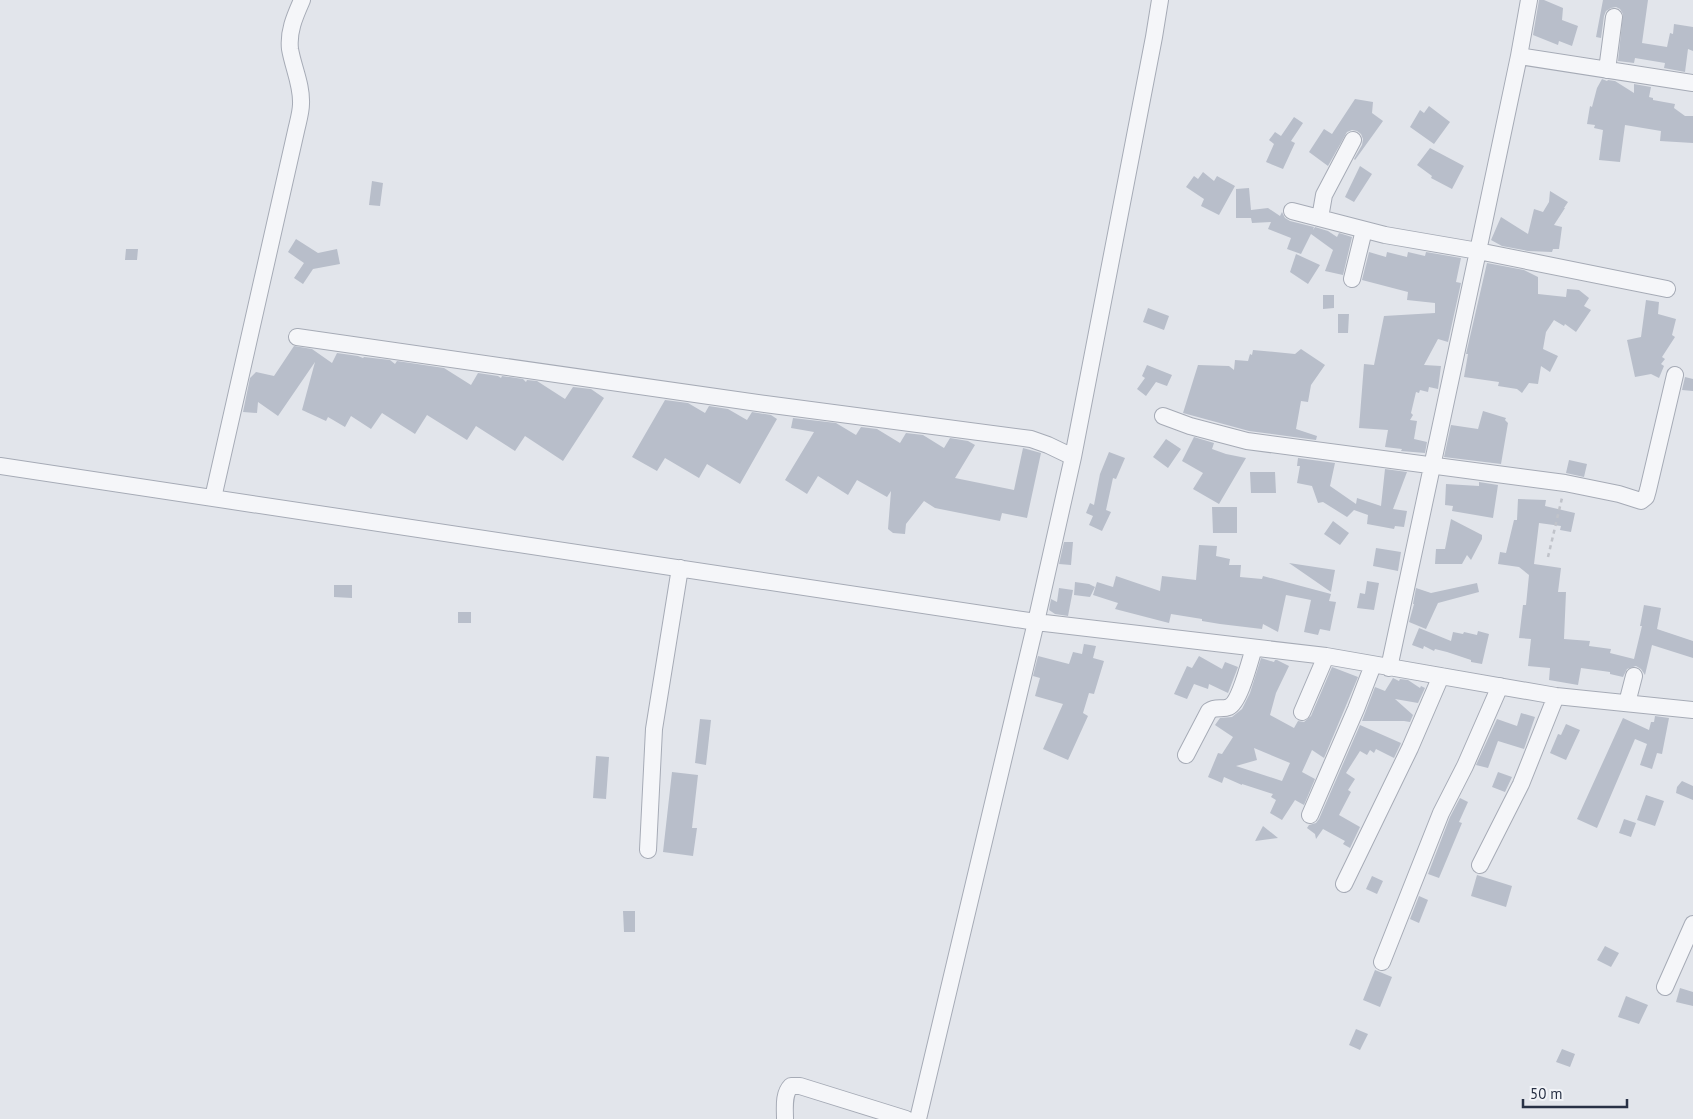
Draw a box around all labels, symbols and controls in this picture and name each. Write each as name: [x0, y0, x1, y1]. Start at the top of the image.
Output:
scale bar: [1523, 1076, 1627, 1108]
text: 50 m: [1530, 1084, 1563, 1103]

